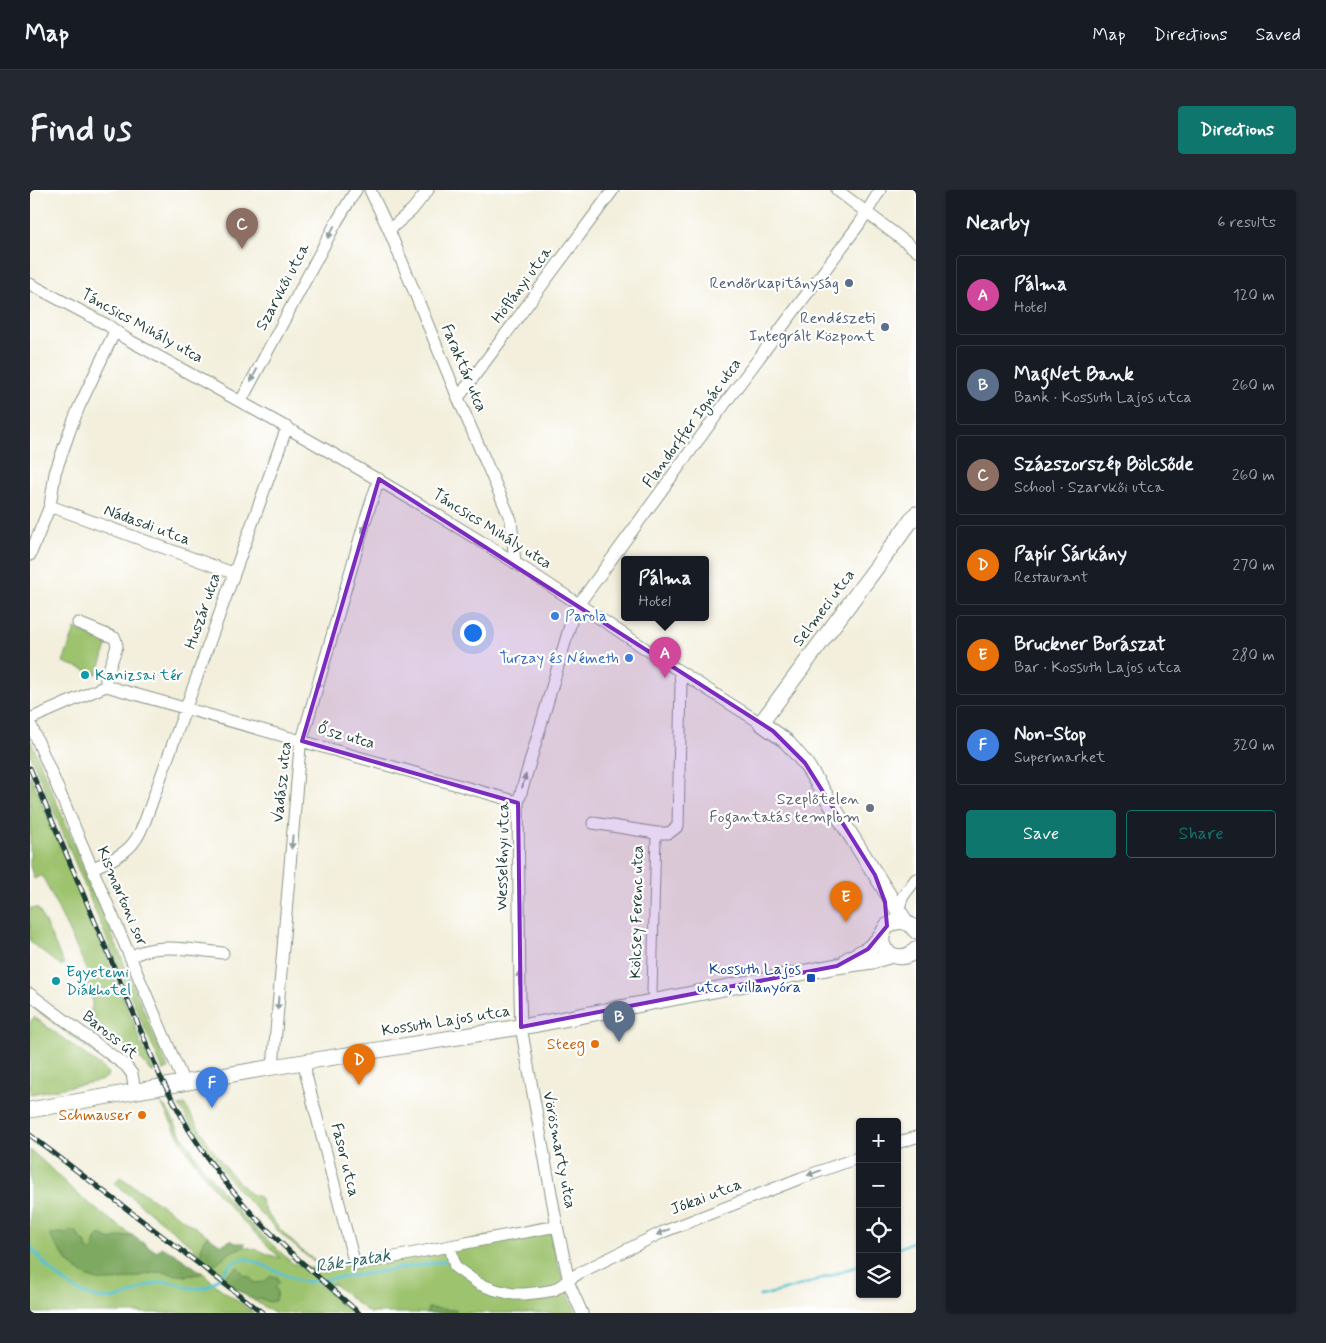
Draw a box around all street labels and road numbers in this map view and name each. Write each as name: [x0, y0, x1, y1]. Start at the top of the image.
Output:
street label: Szarvkői utca: [251, 239, 315, 334]
street label: Höflányi utca: [487, 242, 557, 328]
street label: Táncsics Mihály utca: [77, 284, 207, 368]
street label: Faraktár utca: [436, 321, 492, 415]
street label: Flandorffer Ignác utca: [638, 354, 747, 493]
street label: Táncsics Mihály utca: [428, 484, 556, 574]
street label: Nádasdi utca: [101, 500, 193, 550]
street label: Selmeci utca: [788, 565, 860, 651]
street label: Huszár utca: [180, 570, 226, 652]
street label: Ősz utca: [315, 718, 377, 754]
street label: Vadász utca: [267, 740, 297, 824]
street label: Wesselényi utca: [492, 801, 514, 911]
street label: Kismartoni sor: [92, 843, 153, 949]
street label: Kölcsey Ferenc utca: [625, 845, 649, 979]
street label: Kossuth Lajos utca: [380, 1000, 512, 1042]
street label: Baross út: [78, 1006, 143, 1064]
street label: Vörösmarty utca: [537, 1090, 581, 1210]
street label: Fasor utca: [326, 1121, 364, 1199]
street label: Jókai utca: [668, 1174, 744, 1220]

